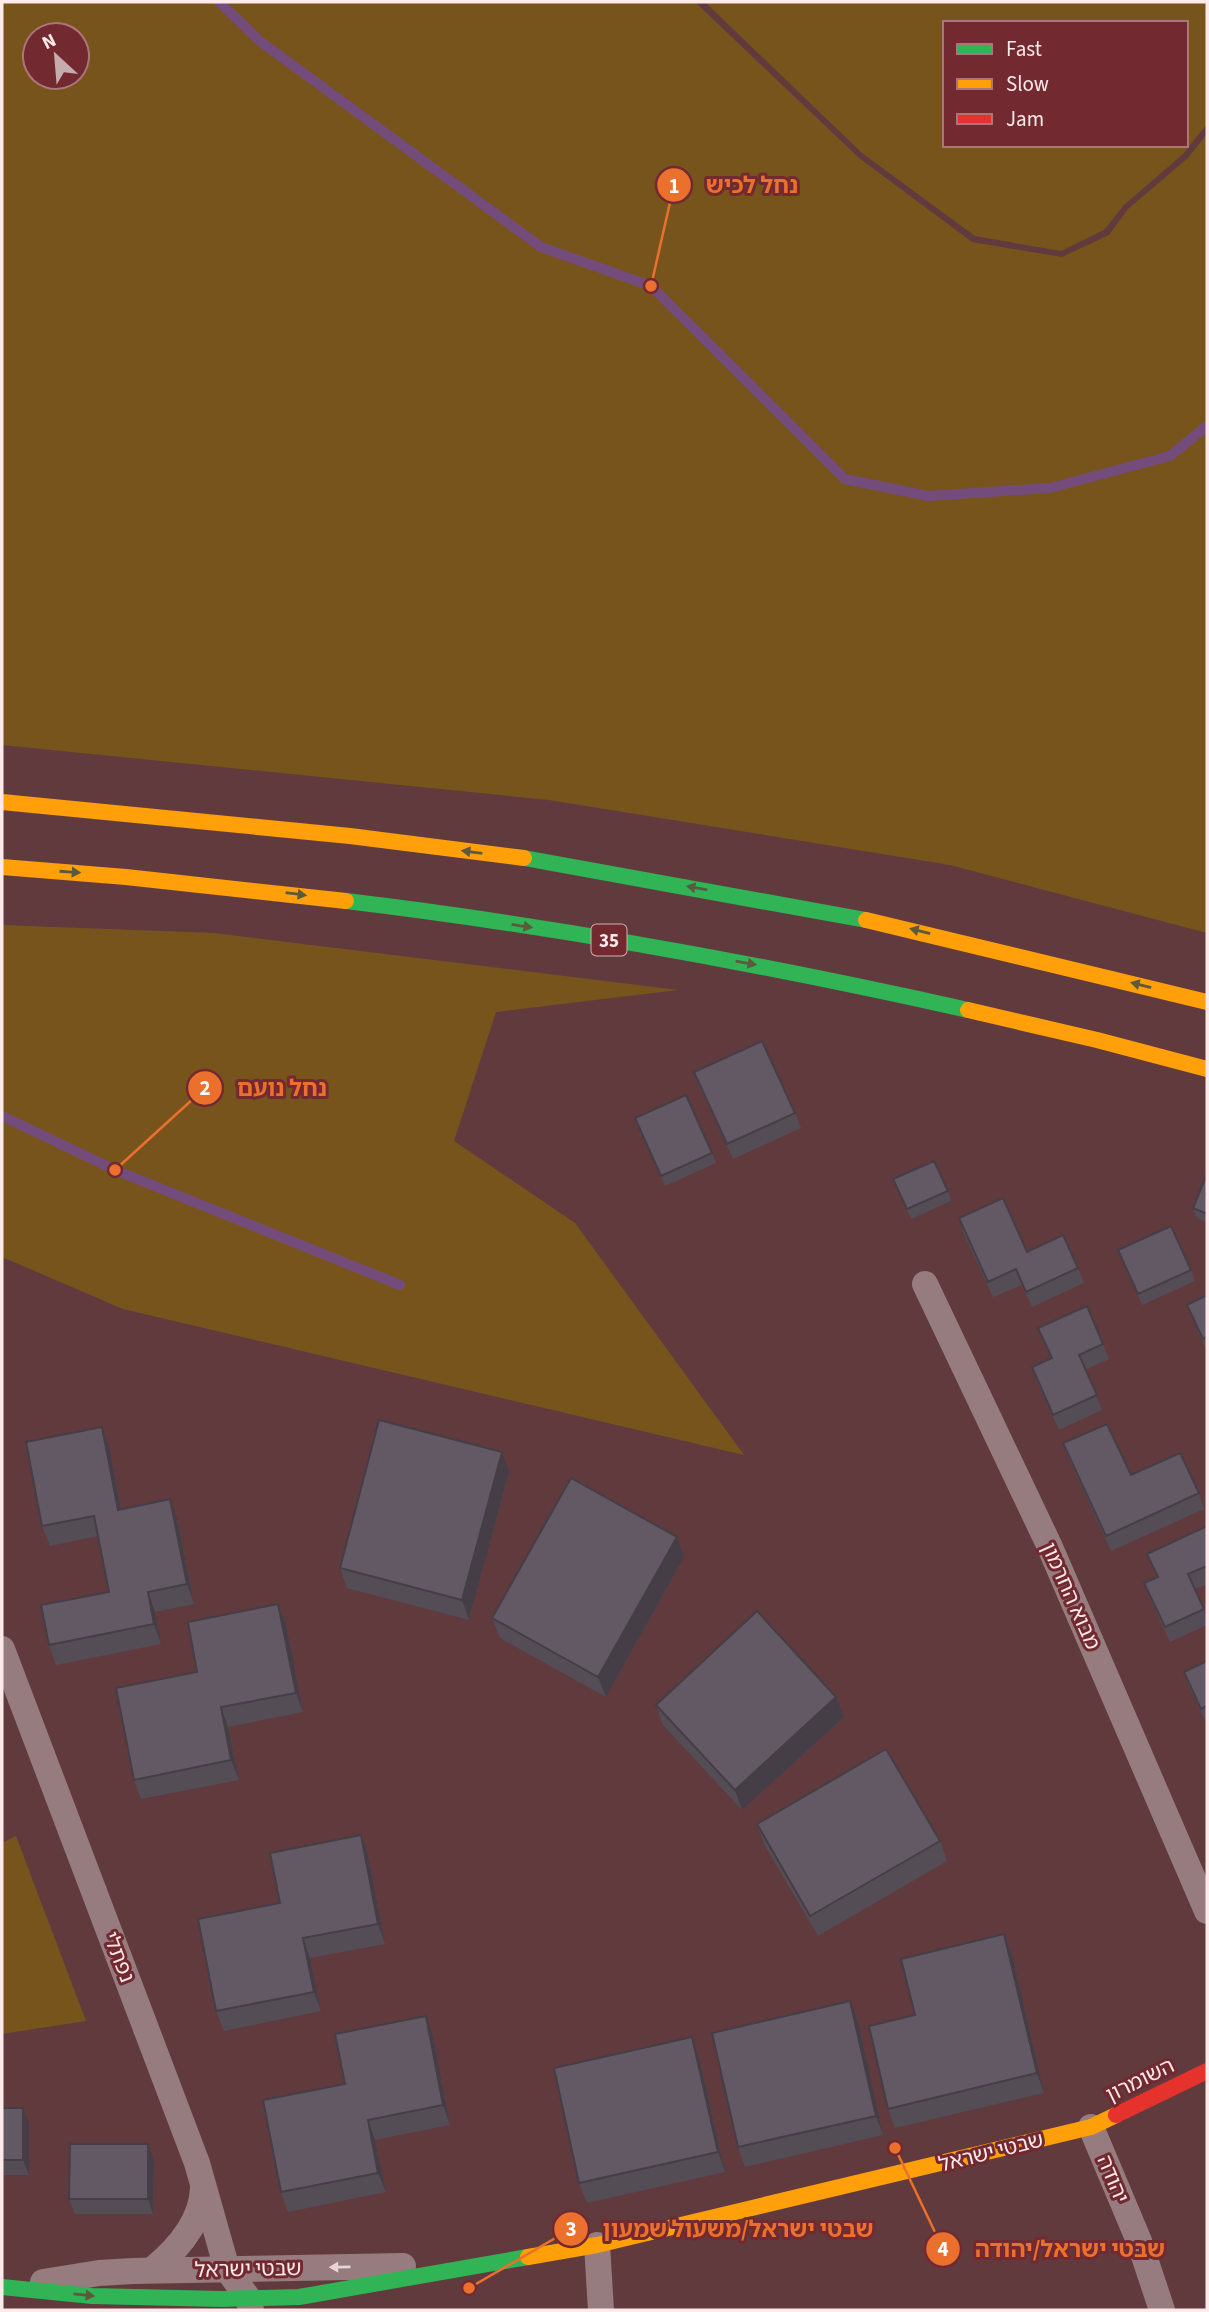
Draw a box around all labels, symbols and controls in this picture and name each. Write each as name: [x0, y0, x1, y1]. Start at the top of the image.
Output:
north arrow: [21, 21, 91, 91]
legend: [943, 21, 1188, 147]
text: N: [38, 27, 61, 57]
text: Fast: [1006, 34, 1042, 64]
text: Slow: [1006, 69, 1049, 99]
text: Jam: [1006, 104, 1044, 134]
callout: נחל לכיש: [657, 163, 812, 207]
text: נחל לכיש: [706, 169, 798, 202]
text: 1: [668, 171, 680, 201]
one-way arrow: [461, 846, 483, 857]
one-way arrow: [59, 867, 81, 878]
one-way arrow: [686, 882, 708, 893]
one-way arrow: [285, 889, 307, 900]
one-way arrow: [511, 921, 533, 932]
road number: 35: [592, 924, 626, 956]
one-way arrow: [909, 926, 931, 937]
one-way arrow: [735, 958, 757, 969]
one-way arrow: [1130, 979, 1152, 990]
callout: נחל נועם: [188, 1066, 341, 1110]
text: נחל נועם: [237, 1072, 327, 1105]
text: 2: [199, 1073, 211, 1103]
street label: מבוא החרמון: [1034, 1538, 1108, 1655]
street label: נפתלי: [96, 1927, 142, 1987]
street label: השומרון: [1101, 2051, 1179, 2109]
street label: שבטי ישראל: [935, 2125, 1047, 2179]
street label: יהודה: [1090, 2150, 1136, 2208]
callout: שבטי ישראל/משעול שמעון: [553, 2207, 887, 2251]
text: שבטי ישראל/משעול שמעון: [602, 2213, 874, 2246]
text: 3: [565, 2214, 577, 2244]
callout: שבטי ישראל/יהודה: [925, 2227, 1179, 2271]
text: שבטי ישראל/יהודה: [975, 2233, 1165, 2266]
text: 4: [937, 2234, 949, 2264]
street label: שבטי ישראל: [194, 2253, 302, 2285]
one-way arrow: [329, 2262, 351, 2273]
one-way arrow: [73, 2290, 95, 2301]

